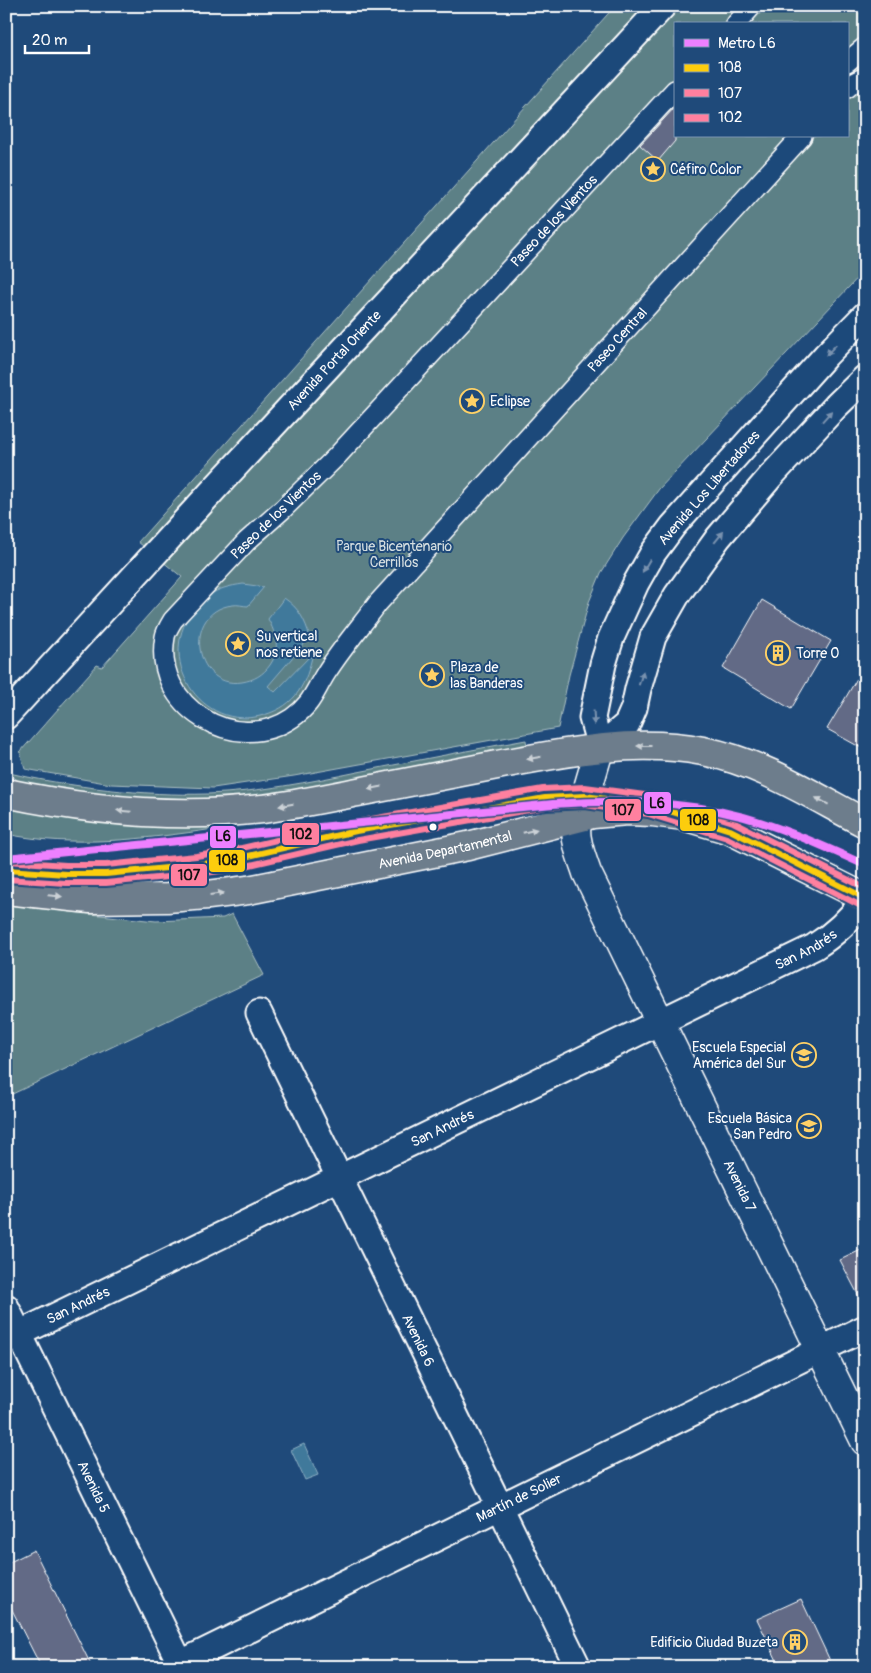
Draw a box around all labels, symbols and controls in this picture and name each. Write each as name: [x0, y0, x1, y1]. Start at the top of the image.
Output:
scale bar: [25, 22, 89, 54]
legend: [674, 22, 848, 138]
text: 20 m: [32, 31, 67, 50]
text: Metro L6: [718, 34, 776, 53]
text: 108: [718, 58, 742, 77]
text: 107: [718, 84, 742, 103]
text: 102: [718, 108, 743, 127]
place icon: Céfiro Color: [640, 156, 666, 182]
place label: Céfiro Color: [670, 161, 742, 178]
street label: Paseo de los Vientos: [507, 171, 601, 270]
street label: Paseo Central: [584, 304, 651, 375]
street label: Avenida Portal Oriente: [283, 307, 385, 414]
one-way arrow: [825, 344, 837, 356]
place icon: Eclipse: [459, 388, 485, 414]
place label: Eclipse: [490, 393, 530, 410]
one-way arrow: [821, 410, 833, 422]
street label: Avenida Los Libertadores: [655, 427, 764, 549]
street label: Paseo de los Vientos: [227, 467, 325, 563]
one-way arrow: [714, 531, 725, 544]
park label: Parque Bicentenario Cerrillos: [336, 538, 452, 571]
one-way arrow: [641, 560, 650, 573]
place label: Su vertical nos retiene: [256, 628, 322, 661]
place icon: Su vertical nos retiene: [225, 631, 251, 657]
building icon: Torre O: [765, 640, 791, 666]
place label: Torre O: [796, 645, 839, 662]
place label: Plaza de las Banderas: [450, 659, 523, 692]
place icon: Plaza de las Banderas: [419, 662, 445, 688]
one-way arrow: [638, 671, 645, 686]
one-way arrow: [591, 711, 599, 727]
one-way arrow: [636, 742, 652, 750]
one-way arrow: [526, 754, 542, 762]
one-way arrow: [366, 785, 382, 793]
line badge: L6: [643, 791, 672, 815]
text: L6: [649, 795, 665, 812]
one-way arrow: [814, 797, 829, 805]
line badge: 107: [604, 798, 642, 822]
one-way arrow: [278, 801, 294, 809]
text: 107: [612, 802, 635, 819]
one-way arrow: [116, 807, 132, 815]
line badge: 108: [679, 808, 717, 832]
text: 108: [687, 812, 709, 829]
line badge: 102: [281, 822, 320, 846]
unlabelled marker: [428, 822, 438, 832]
line badge: L6: [209, 825, 237, 849]
text: 102: [290, 826, 313, 843]
street label: Avenida Departamental: [377, 827, 514, 872]
one-way arrow: [523, 827, 538, 835]
text: L6: [215, 828, 231, 845]
line badge: 108: [208, 849, 246, 873]
text: 108: [216, 852, 238, 869]
line badge: 107: [170, 863, 208, 887]
text: 107: [178, 867, 201, 884]
one-way arrow: [209, 890, 225, 898]
one-way arrow: [47, 892, 63, 900]
street label: San Andrés: [772, 925, 841, 973]
place label: Escuela Especial América del Sur: [692, 1039, 786, 1072]
school or university icon: Escuela Especial América del Sur: [791, 1042, 817, 1068]
street label: San Andrés: [408, 1105, 477, 1150]
place label: Escuela Básica San Pedro: [708, 1110, 792, 1143]
school or university icon: Escuela Básica San Pedro: [796, 1113, 822, 1139]
street label: Avenida 7: [720, 1157, 760, 1215]
street label: San Andrés: [44, 1282, 113, 1327]
street label: Avenida 6: [399, 1311, 439, 1369]
street label: Avenida 5: [74, 1458, 114, 1515]
street label: Martín de Solier: [473, 1470, 564, 1526]
building icon: Edificio Ciudad Buzeta: [782, 1629, 808, 1655]
place label: Edificio Ciudad Buzeta: [650, 1634, 778, 1651]

